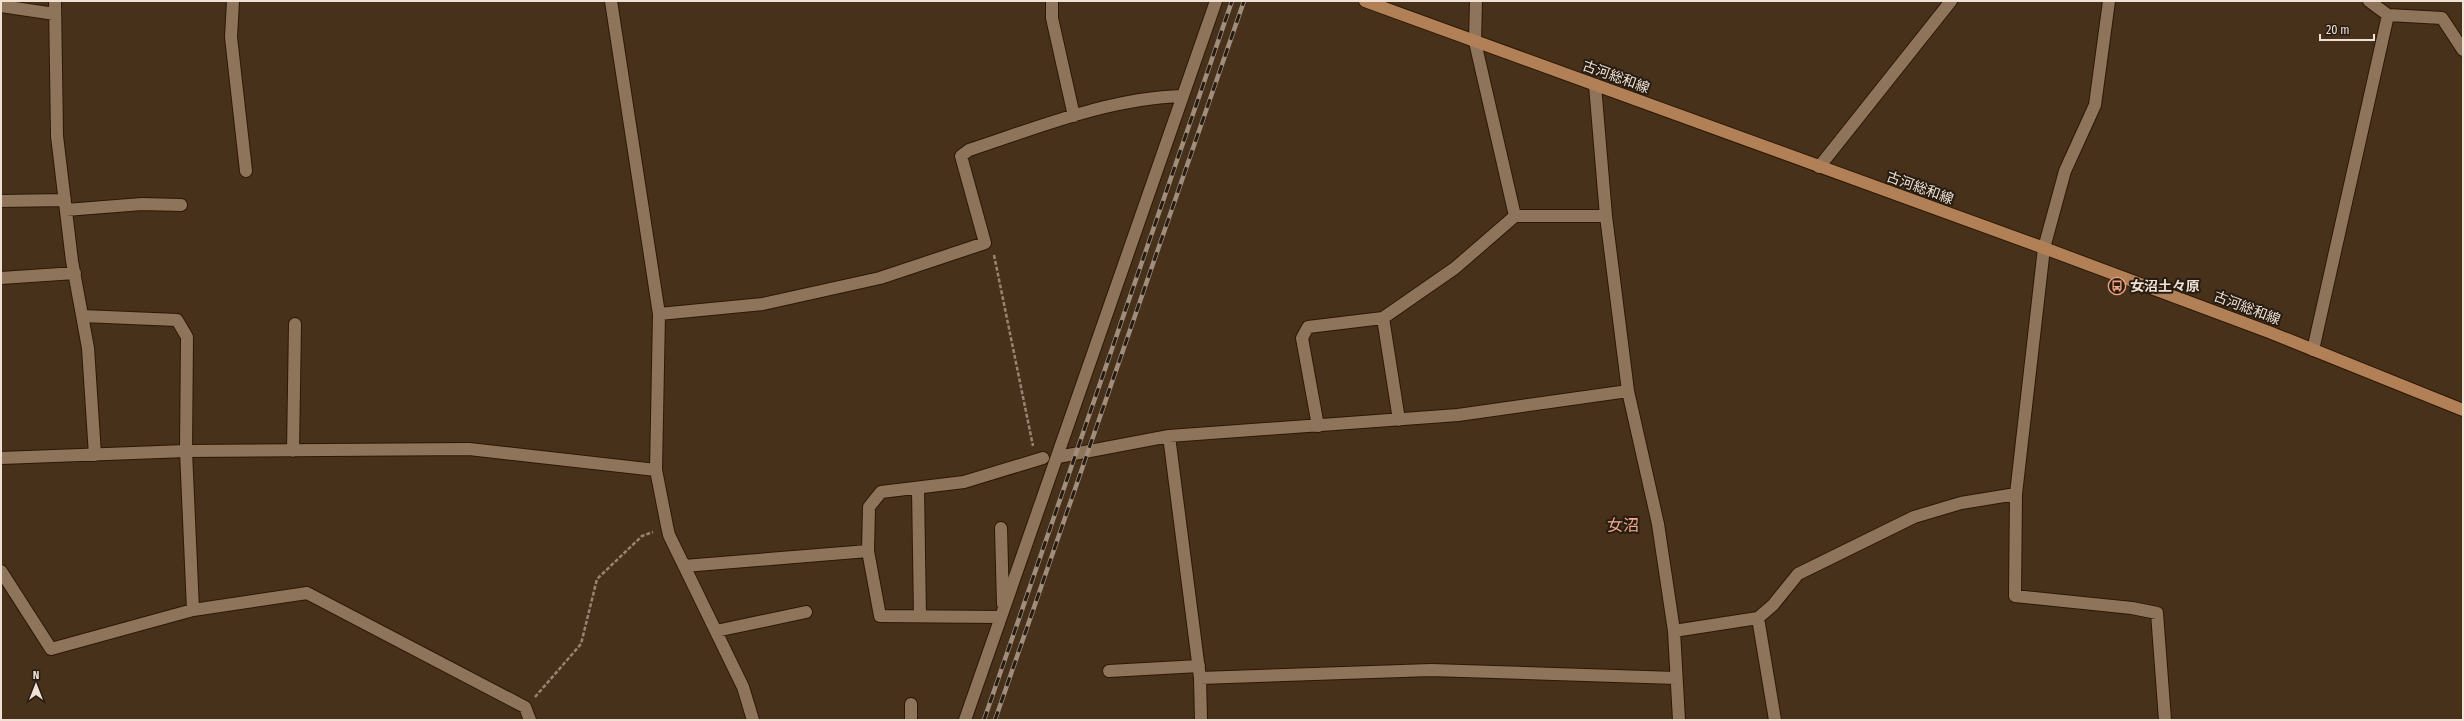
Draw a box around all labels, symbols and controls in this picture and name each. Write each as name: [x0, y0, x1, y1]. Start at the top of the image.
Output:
scale bar: [2320, 16, 2374, 42]
text: 20 m: [2326, 23, 2350, 37]
street label: 古河総和線: [1580, 57, 1652, 97]
street label: 古河総和線: [1884, 168, 1956, 208]
bus stop icon: 女沼土々原: [2107, 276, 2127, 296]
place label: 女沼土々原: [2130, 278, 2200, 295]
street label: 古河総和線: [2211, 288, 2283, 328]
district label: 女沼: [1607, 516, 1639, 535]
north arrow: [16, 665, 56, 705]
text: N: [33, 669, 39, 682]

